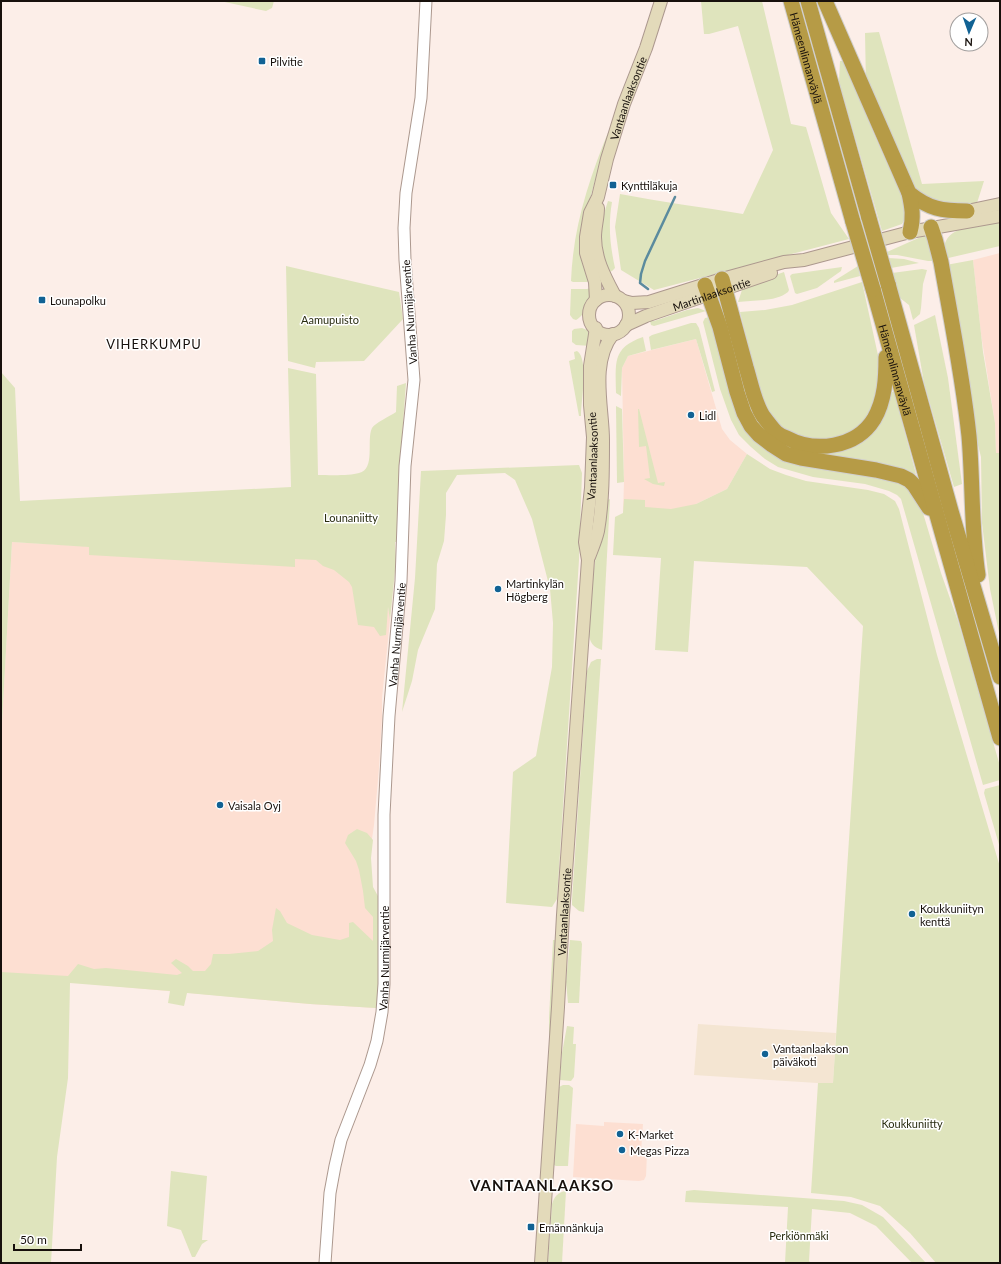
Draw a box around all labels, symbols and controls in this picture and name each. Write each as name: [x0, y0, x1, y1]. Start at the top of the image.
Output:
street label: Hämeenlinnanväylä: [788, 11, 826, 105]
north arrow: [949, 12, 989, 52]
text: N: [964, 36, 973, 49]
street label: Vantaanlaaksontie: [607, 54, 649, 141]
place label: Pilvitie: [270, 55, 303, 68]
marker: Pilvitie: [257, 56, 267, 66]
place label: Kynttiläkuja: [621, 179, 678, 192]
marker: Kynttiläkuja: [608, 180, 618, 190]
street label: Vanha Nurmijärventie: [399, 259, 419, 365]
street label: Martinlaaksontie: [671, 274, 752, 313]
place label: Lounapolku: [50, 294, 106, 307]
marker: Lounapolku: [37, 295, 47, 305]
park label: Aamupuisto: [301, 313, 359, 326]
street label: Hämeenlinnanväylä: [877, 323, 915, 417]
district label: VIHERKUMPU: [106, 336, 202, 352]
place label: Lidl: [699, 409, 716, 422]
marker: Lidl: [686, 410, 696, 420]
street label: Vantaanlaaksontie: [583, 412, 600, 501]
park label: Lounaniitty: [324, 511, 378, 524]
place label: Martinkylän Högberg: [506, 577, 564, 603]
street label: Vanha Nurmijärventie: [385, 582, 407, 688]
marker: Martinkylän Högberg: [493, 584, 503, 594]
place label: Vaisala Oyj: [228, 799, 281, 812]
marker: Vaisala Oyj: [215, 800, 225, 810]
street label: Vantaanlaaksontie: [554, 867, 573, 956]
place label: Koukkuniityn kenttä: [920, 902, 984, 928]
street label: Vanha Nurmijärventie: [376, 906, 391, 1011]
marker: Koukkuniityn kenttä: [907, 909, 917, 919]
place label: Vantaanlaakson päiväkoti: [773, 1042, 848, 1068]
marker: Vantaanlaakson päiväkoti: [760, 1049, 770, 1059]
park label: Koukkuniitty: [881, 1117, 943, 1130]
place label: K-Market: [628, 1128, 674, 1141]
marker: K-Market: [615, 1129, 625, 1139]
place label: Megas Pizza: [630, 1144, 689, 1157]
marker: Megas Pizza: [617, 1145, 627, 1155]
district label: VANTAANLAAKSO: [469, 1176, 614, 1194]
place label: Emännänkuja: [539, 1221, 603, 1234]
marker: Emännänkuja: [526, 1222, 536, 1232]
scale bar: [14, 1226, 81, 1252]
park label: Perkiönmäki: [769, 1229, 829, 1242]
text: 50 m: [20, 1232, 47, 1247]

